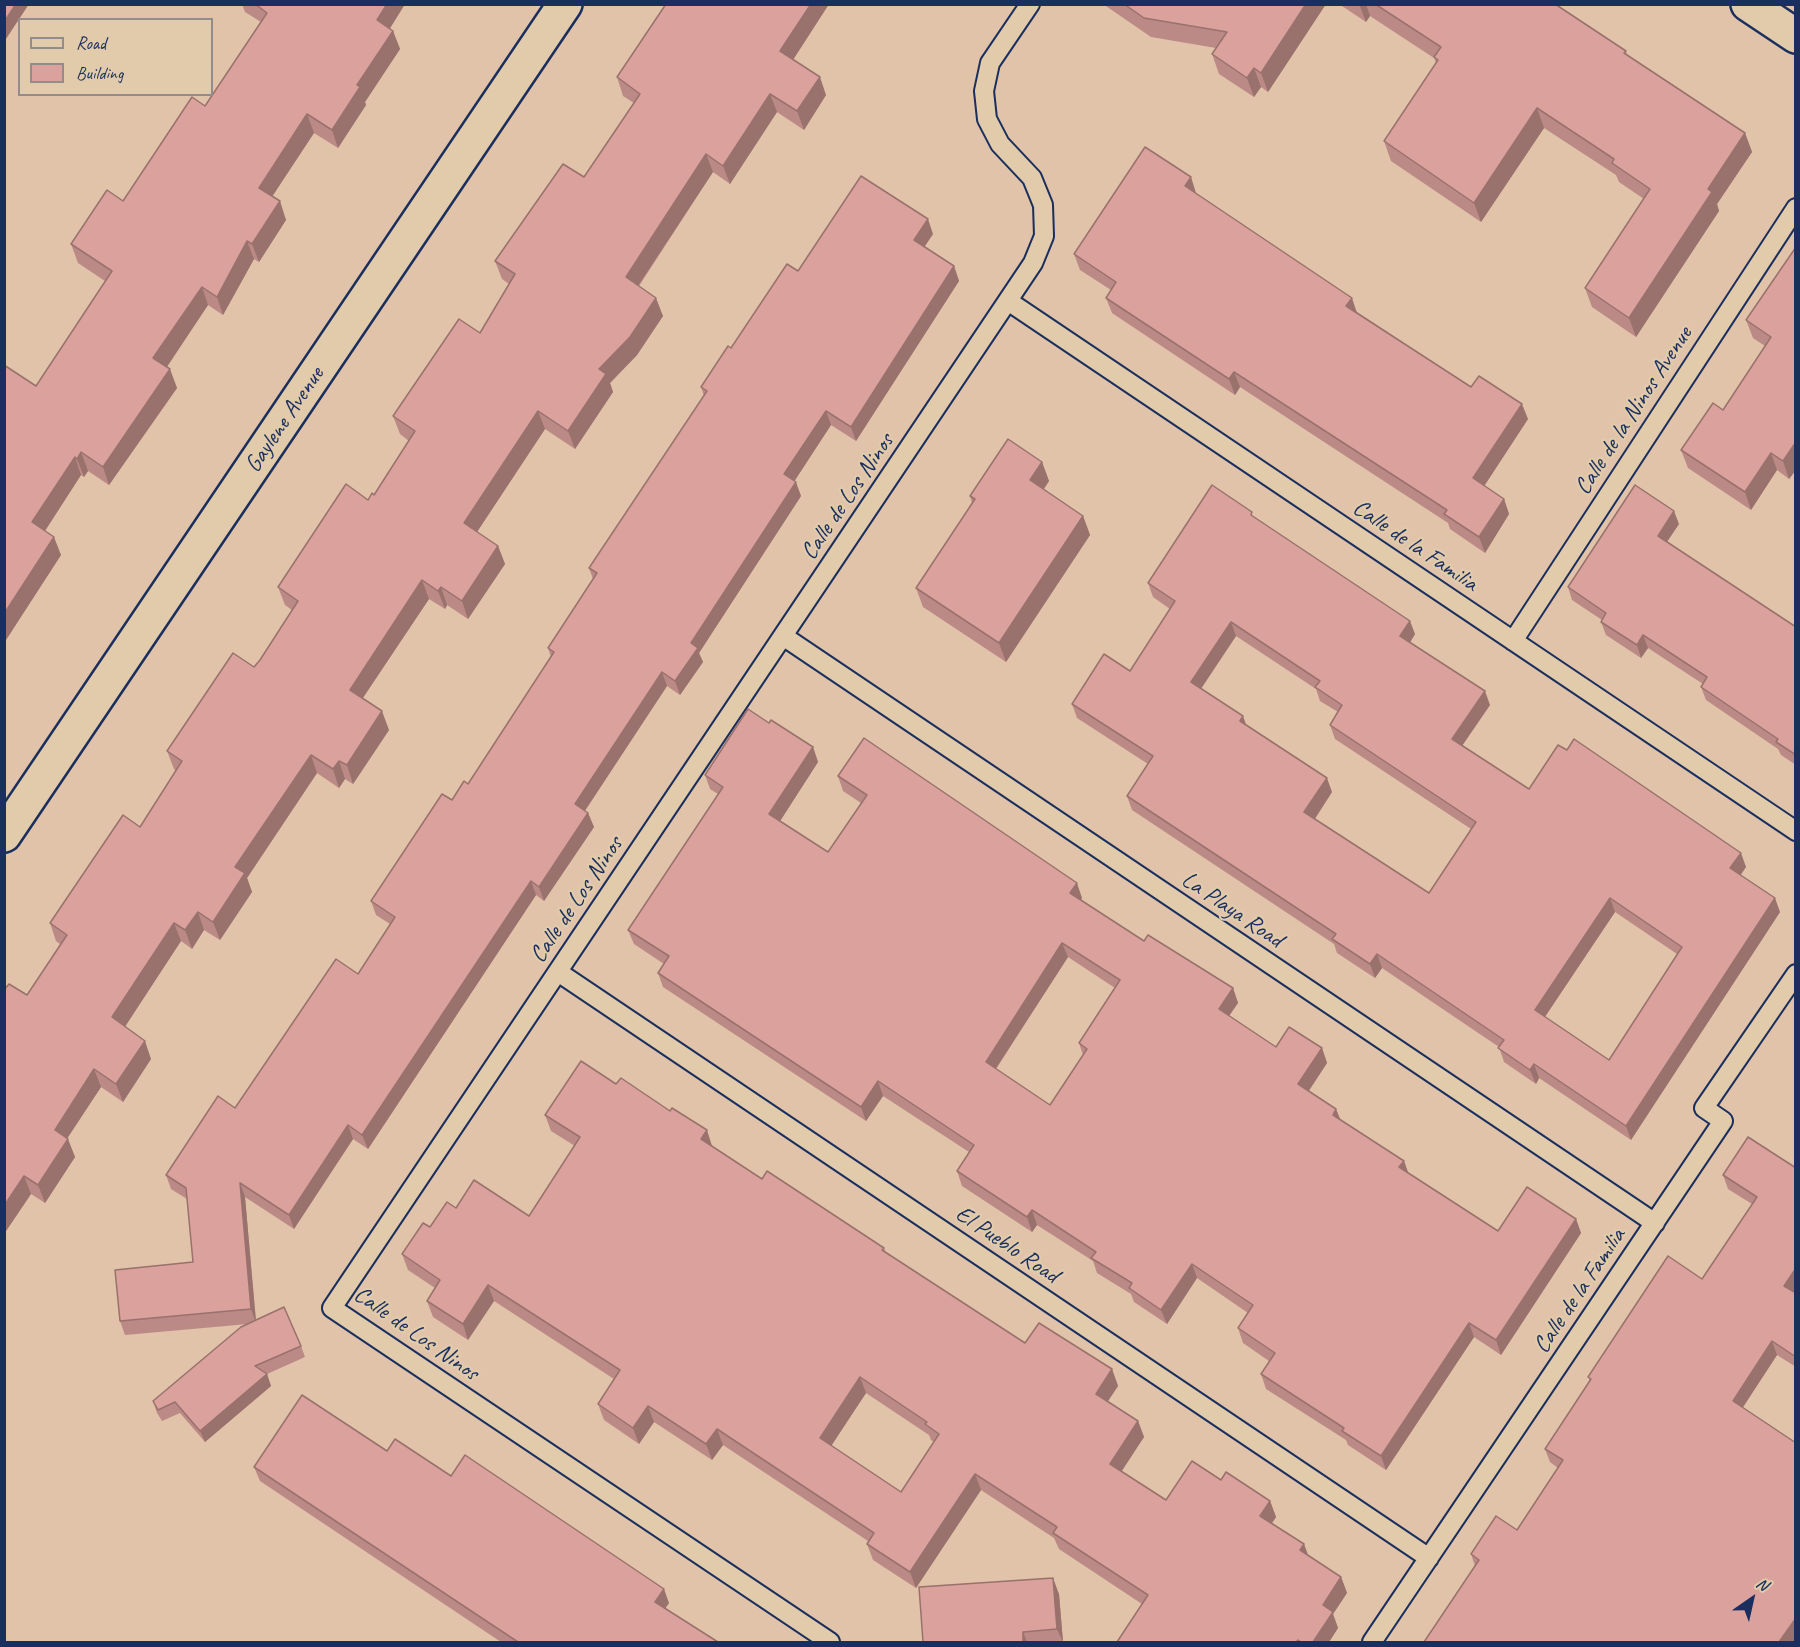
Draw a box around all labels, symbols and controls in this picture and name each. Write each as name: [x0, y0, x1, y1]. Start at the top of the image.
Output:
legend: [18, 18, 213, 96]
text: Road: [76, 32, 106, 54]
text: Building: [76, 62, 123, 84]
street label: Calle de la Ninos Avenue: [1569, 322, 1699, 500]
street label: Gaylene Avenue: [239, 362, 331, 478]
street label: Calle de Los Ninos: [795, 428, 901, 566]
street label: Calle de la Familia: [1347, 494, 1483, 598]
street label: Calle de Los Ninos: [524, 831, 630, 969]
street label: La Playa Road: [1176, 866, 1288, 954]
street label: El Pueblo Road: [950, 1200, 1064, 1290]
street label: Calle de la Familia: [1528, 1223, 1632, 1359]
street label: Calle de Los Ninos: [348, 1280, 484, 1388]
north arrow: [1722, 1569, 1782, 1629]
text: N: [1752, 1573, 1772, 1595]

